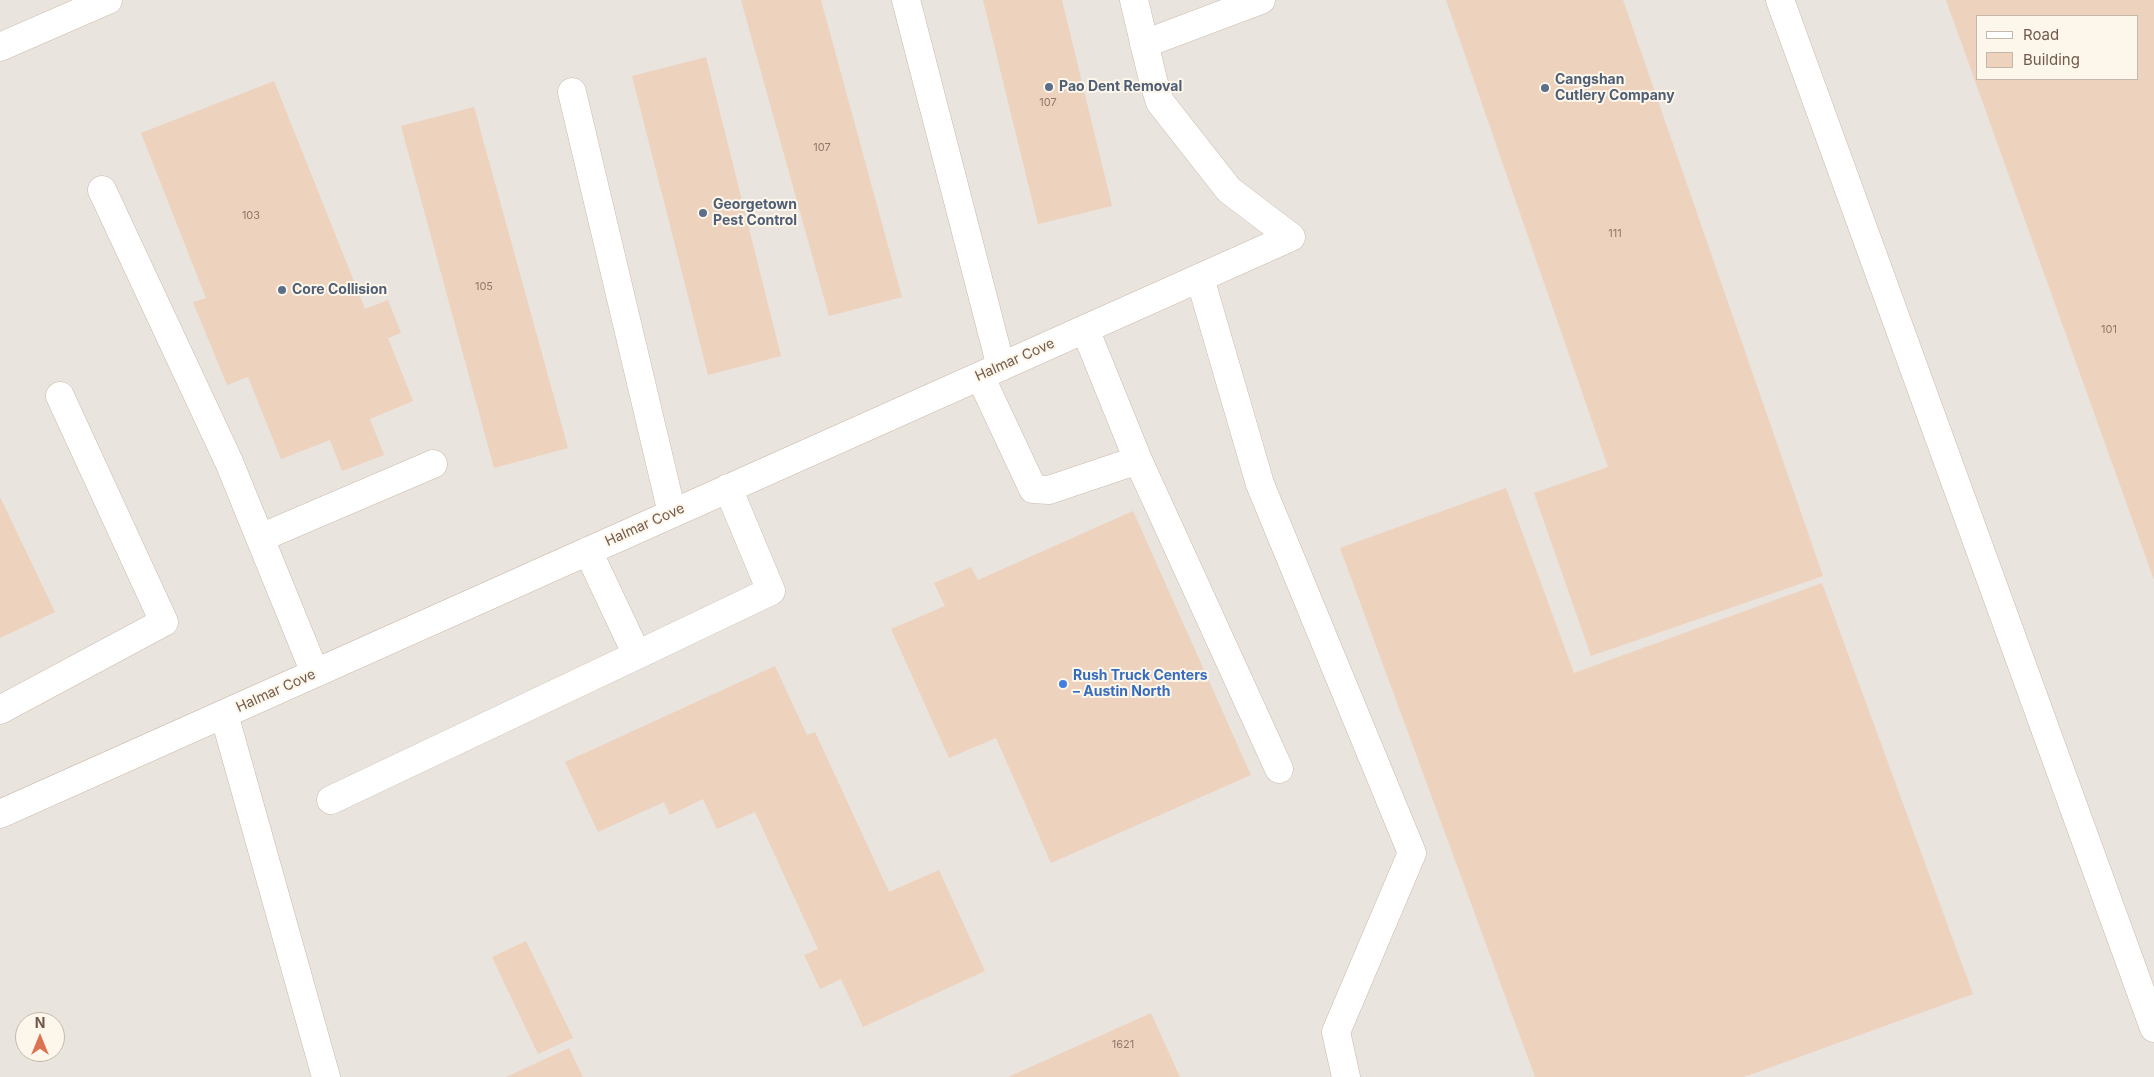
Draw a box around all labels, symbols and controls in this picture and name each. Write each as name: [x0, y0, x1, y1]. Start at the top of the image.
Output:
legend: [1976, 15, 2139, 80]
text: Road: [2023, 25, 2059, 44]
text: Building: [2023, 50, 2080, 69]
place label: Cangshan Cutlery Company: [1555, 72, 1675, 104]
place label: Pao Dent Removal: [1059, 79, 1182, 95]
marker: Pao Dent Removal: [1043, 81, 1055, 93]
marker: Cangshan Cutlery Company: [1539, 82, 1551, 94]
house number: 107: [1039, 96, 1057, 110]
house number: 107: [813, 141, 831, 155]
place label: Georgetown Pest Control: [713, 197, 797, 230]
marker: Georgetown Pest Control: [697, 207, 709, 219]
house number: 103: [242, 209, 260, 223]
house number: 111: [1608, 227, 1622, 241]
house number: 105: [475, 280, 493, 294]
place label: Core Collision: [292, 282, 387, 298]
marker: Core Collision: [276, 284, 288, 296]
house number: 101: [2101, 323, 2117, 337]
street label: Halmar Cove: [973, 335, 1057, 385]
street label: Halmar Cove: [603, 500, 687, 550]
street label: Halmar Cove: [234, 666, 318, 716]
place label: Rush Truck Centers – Austin North: [1073, 668, 1208, 700]
marker: Rush Truck Centers – Austin North: [1057, 678, 1069, 690]
north arrow: [15, 1012, 65, 1062]
text: N: [35, 1014, 45, 1031]
house number: 1621: [1112, 1038, 1134, 1052]

